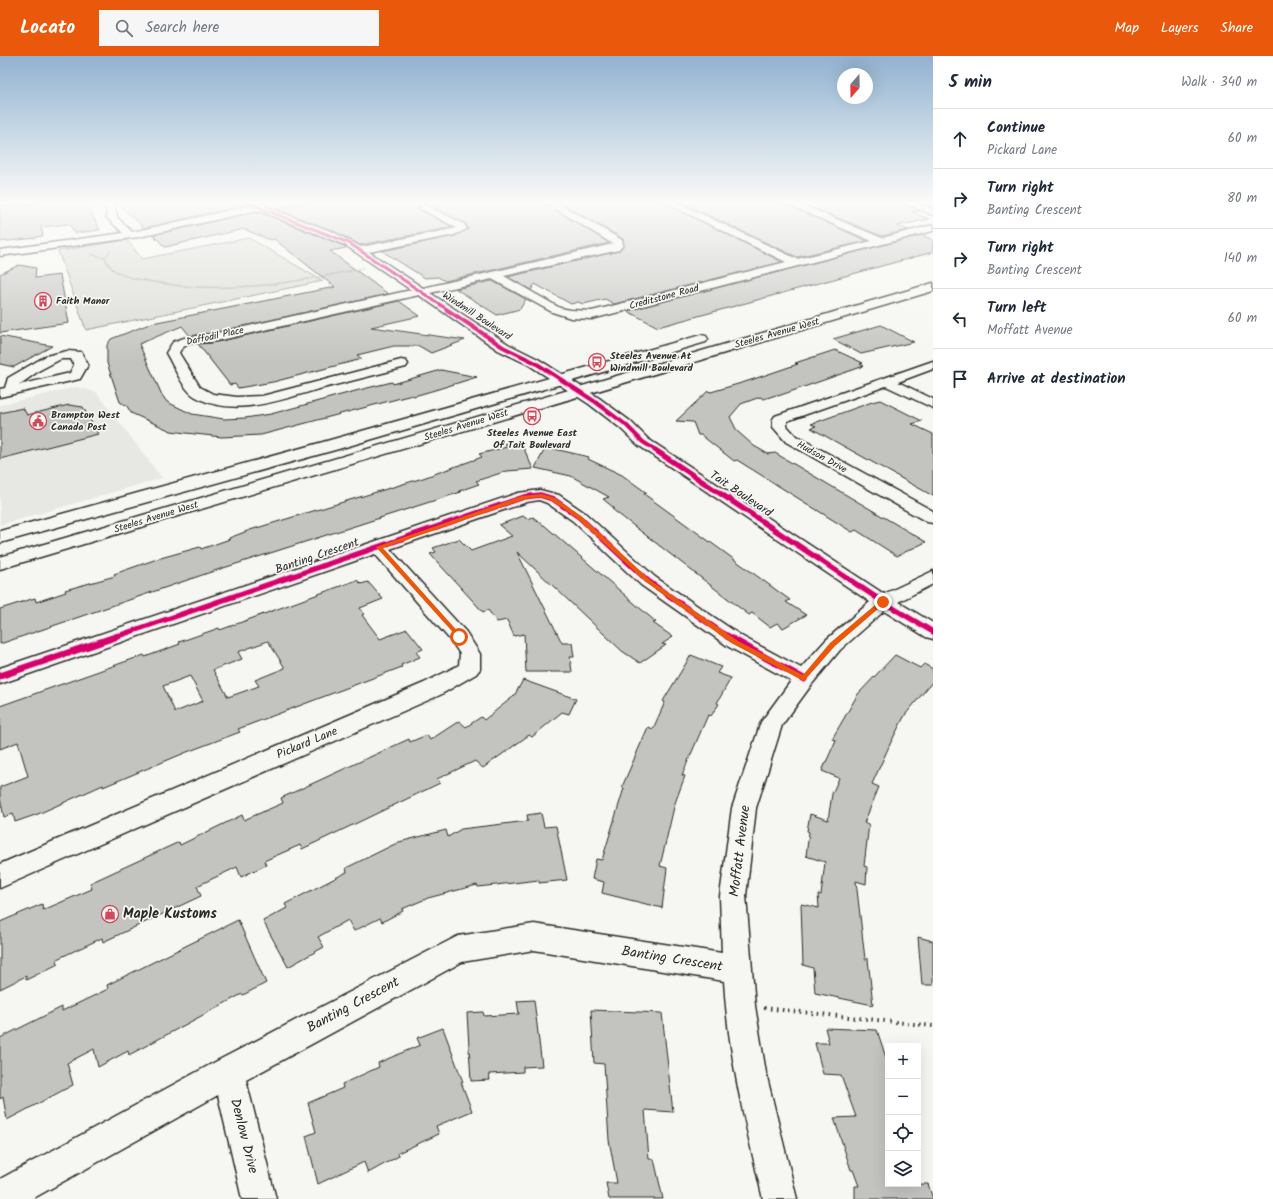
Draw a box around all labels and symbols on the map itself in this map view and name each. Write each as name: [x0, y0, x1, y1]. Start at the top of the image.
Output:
north arrow: [837, 68, 873, 104]
street label: Creditstone Road: [627, 280, 702, 314]
street label: Windmill Boulevard: [439, 288, 516, 345]
building icon: Faith Manor: [33, 291, 53, 311]
place label: Faith Manor: [56, 293, 110, 309]
street label: Steeles Avenue West: [733, 313, 821, 353]
street label: Daffodil Place: [185, 322, 246, 350]
place label: Steeles Avenue At Windmill Boulevard: [610, 348, 693, 376]
bus stop icon: Steeles Avenue At Windmill Boulevard: [587, 352, 607, 372]
street label: Steeles Avenue West: [422, 405, 510, 445]
bus stop icon: Steeles Avenue East Of Tait Boulevard: [522, 406, 542, 426]
place label: Brampton West Canada Post: [51, 407, 120, 435]
public building icon: Brampton West Canada Post: [28, 411, 48, 431]
place label: Steeles Avenue East Of Tait Boulevard: [487, 425, 578, 453]
street label: Hudson Drive: [794, 437, 851, 478]
street label: Tait Boulevard: [706, 466, 777, 523]
street label: Steeles Avenue West: [112, 497, 200, 537]
street label: Banting Crescent: [273, 533, 362, 579]
route end: [874, 593, 892, 611]
route start: [450, 628, 468, 646]
street label: Pickard Lane: [274, 721, 341, 764]
street label: Moffatt Avenue: [723, 803, 757, 898]
place label: Maple Kustoms: [123, 903, 217, 925]
shop icon: Maple Kustoms: [100, 904, 120, 924]
street label: Banting Crescent: [620, 940, 725, 978]
street label: Banting Crescent: [303, 971, 404, 1039]
street label: Denlow Drive: [224, 1096, 264, 1177]

